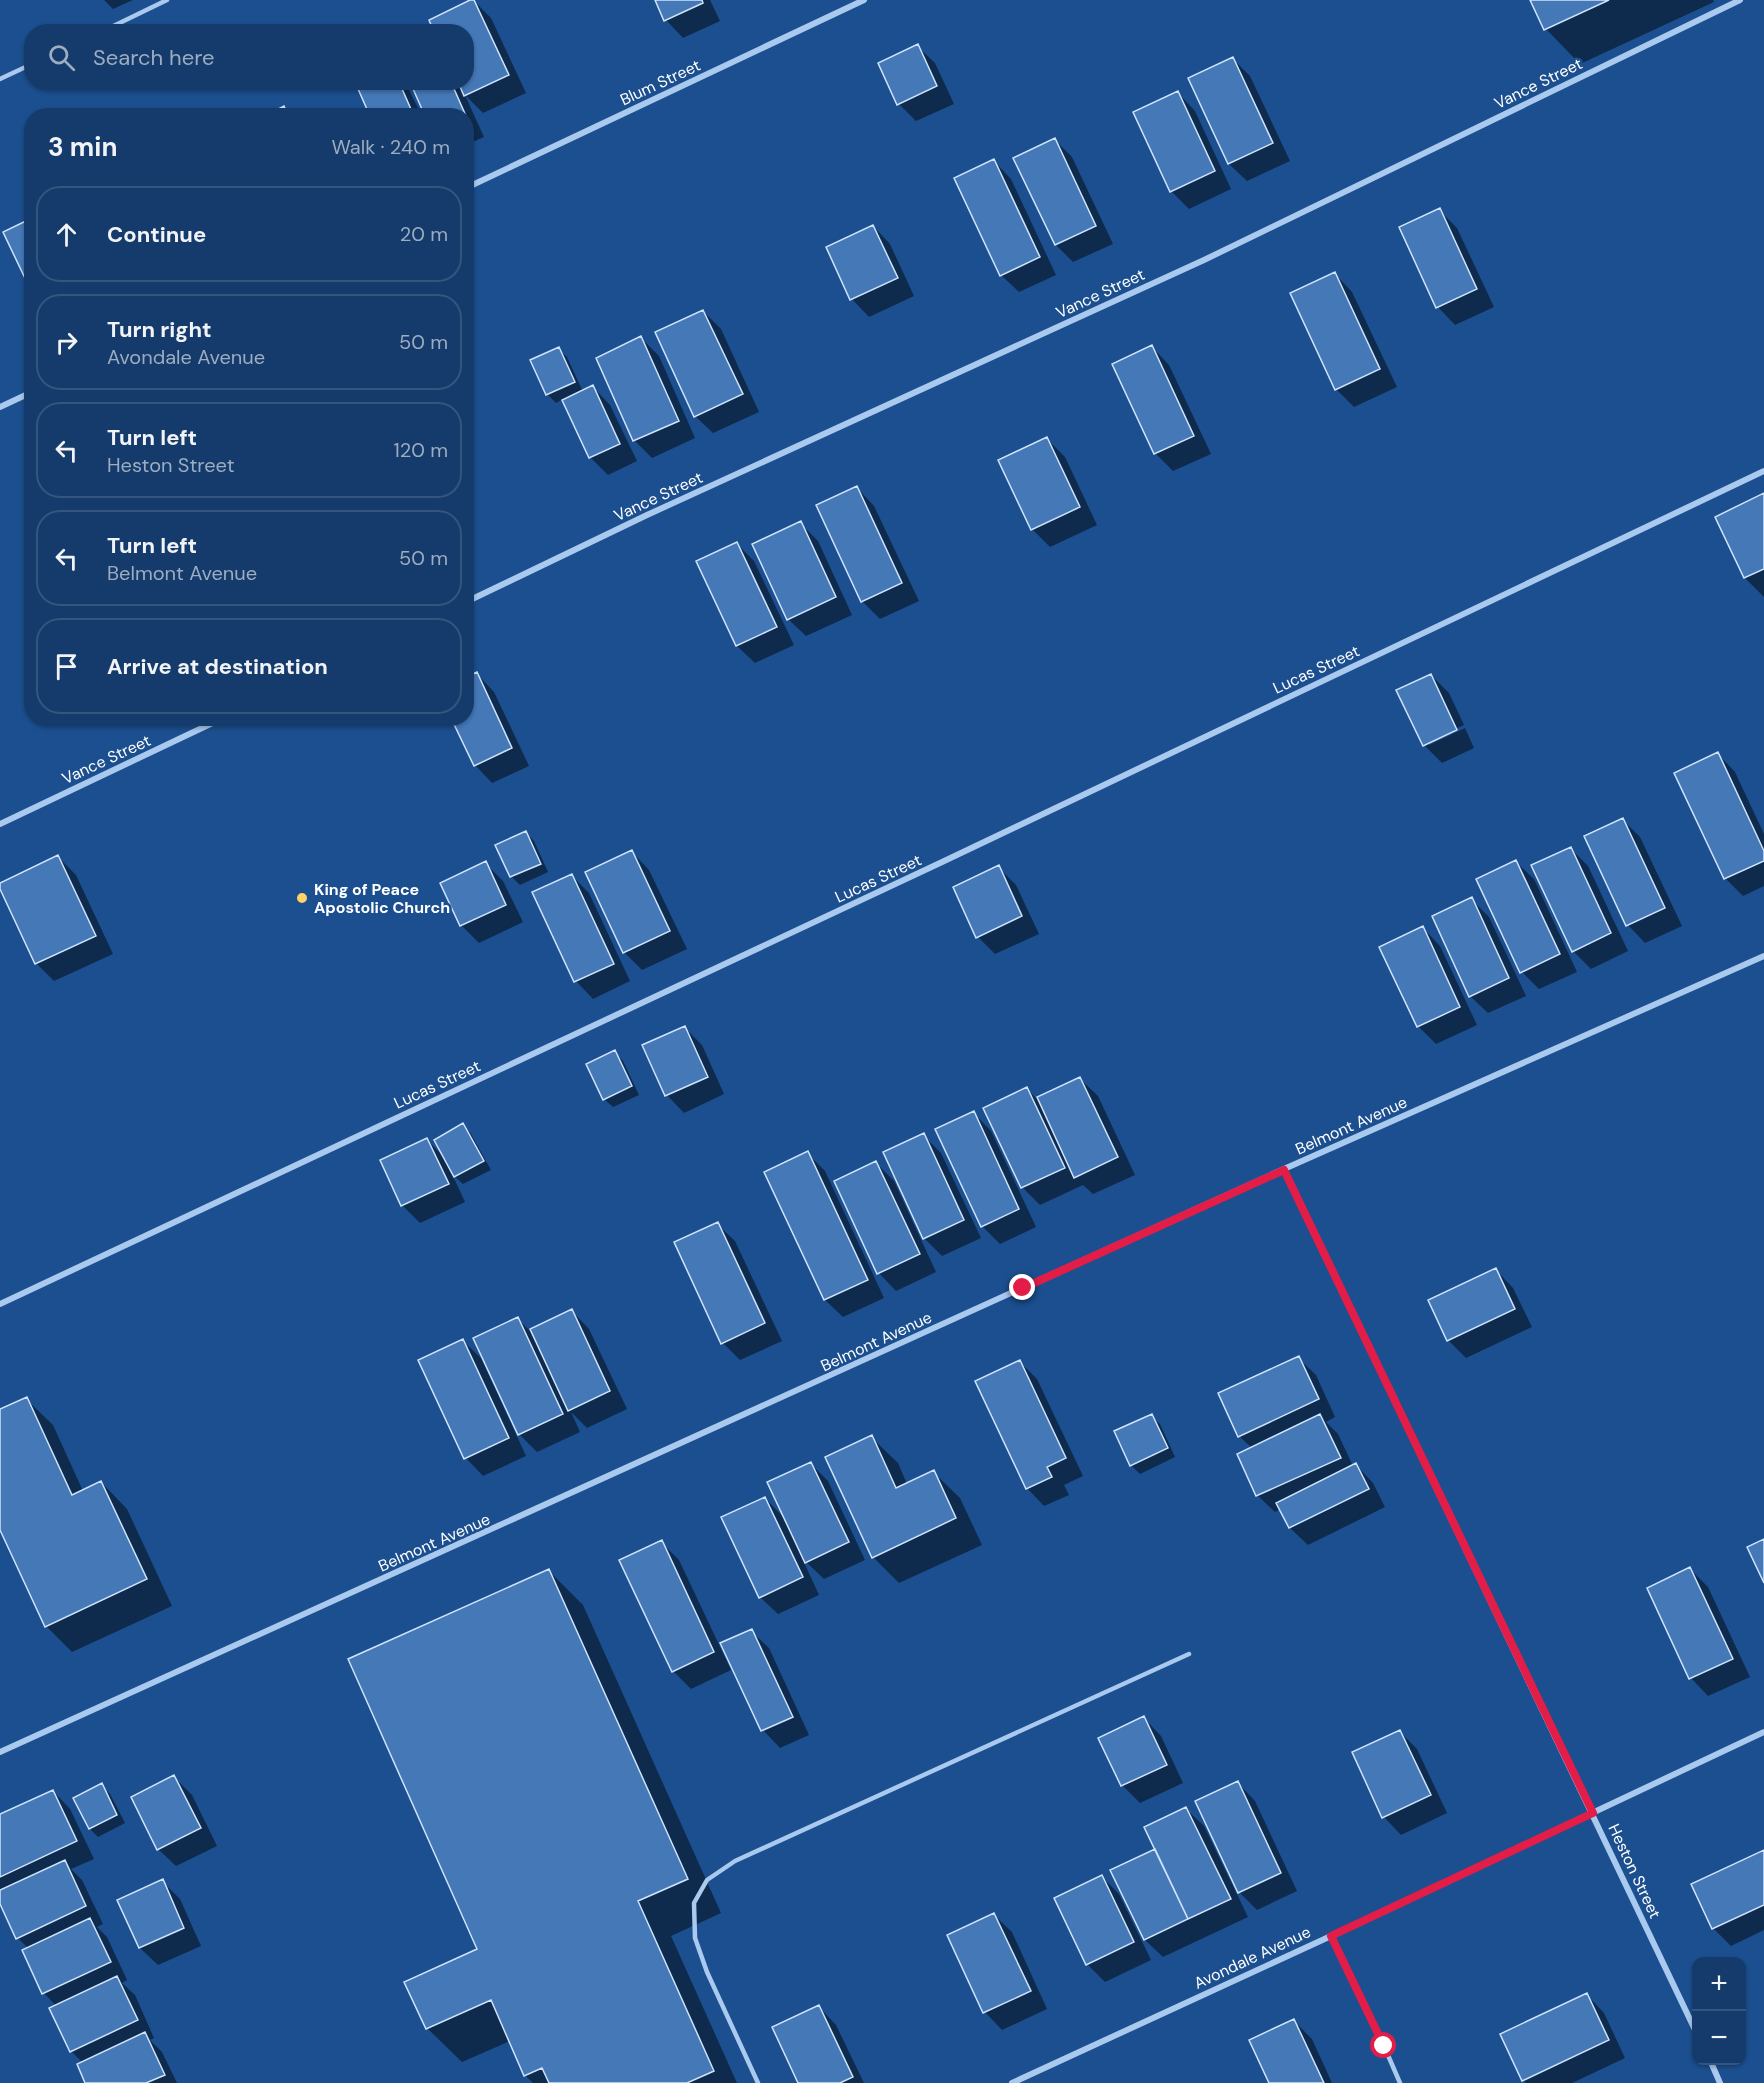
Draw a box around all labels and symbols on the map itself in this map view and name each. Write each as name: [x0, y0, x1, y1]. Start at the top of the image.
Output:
street label: Vance Street: [1491, 53, 1586, 114]
street label: Blum Street: [617, 55, 704, 110]
street label: Vance Street: [1052, 264, 1148, 323]
street label: Vance Street: [610, 467, 706, 526]
street label: Lucas Street: [1270, 640, 1363, 699]
street label: Vance Street: [58, 730, 154, 789]
street label: Lucas Street: [832, 849, 925, 908]
place label: King of Peace Apostolic Church: [314, 879, 450, 918]
marker: King of Peace Apostolic Church: [295, 891, 309, 905]
street label: Lucas Street: [391, 1055, 484, 1114]
street label: Belmont Avenue: [1292, 1091, 1410, 1159]
route end: [1009, 1274, 1035, 1300]
street label: Belmont Avenue: [817, 1307, 935, 1376]
street label: Belmont Avenue: [375, 1508, 493, 1576]
street label: Heston Street: [1603, 1821, 1666, 1922]
street label: Avondale Avenue: [1190, 1921, 1314, 1994]
route start: [1370, 2032, 1396, 2058]

